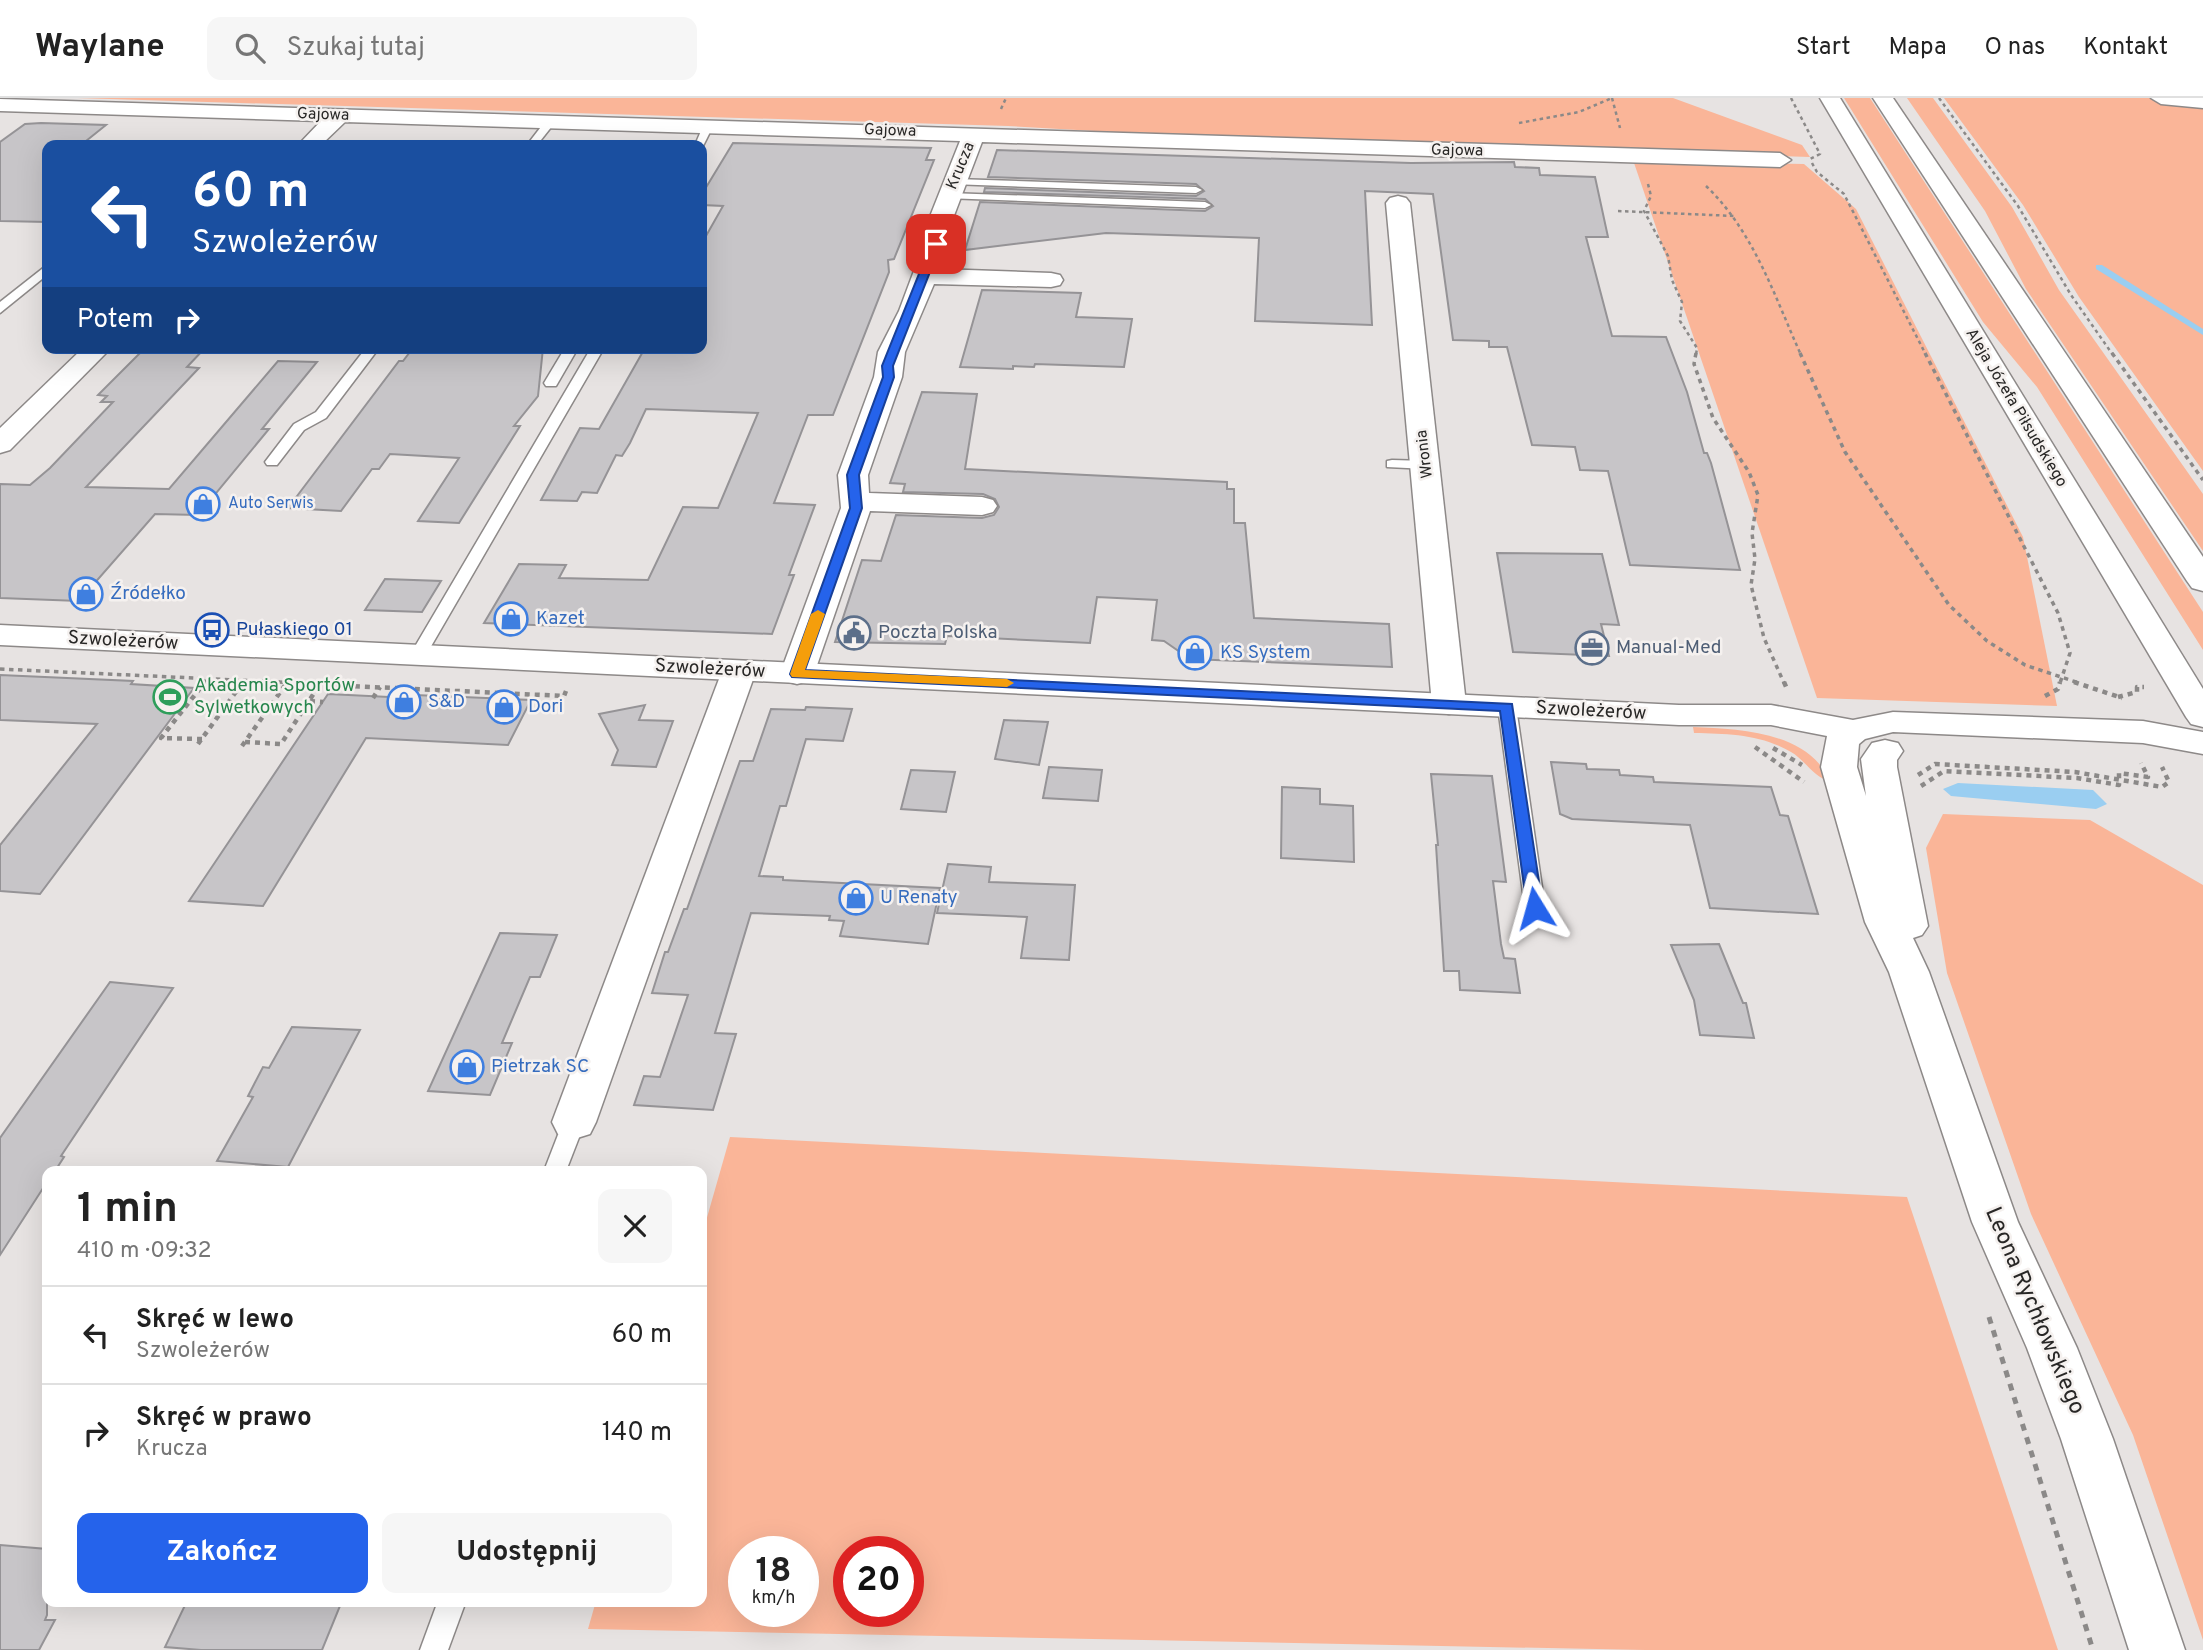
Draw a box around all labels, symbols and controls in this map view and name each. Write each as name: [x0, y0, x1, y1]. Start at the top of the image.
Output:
search box: [207, 17, 697, 80]
text: Waylane: [35, 27, 165, 69]
icon: search: [231, 29, 269, 67]
text: Szukaj tutaj: [287, 32, 425, 65]
text: Start: [1796, 33, 1851, 63]
text: Mapa: [1889, 33, 1947, 63]
text: O nas: [1985, 33, 2045, 63]
text: Kontakt: [2083, 33, 2168, 63]
street label: Gajowa: [296, 104, 350, 126]
street label: Gajowa: [863, 120, 917, 142]
street label: Krucza: [942, 139, 980, 193]
street label: Gajowa: [1431, 141, 1483, 161]
text: 60 m: [192, 163, 310, 225]
icon: left: [77, 168, 168, 259]
pin: [906, 214, 966, 274]
text: Szwoleżerów: [192, 224, 379, 264]
icon: arrive: [917, 225, 955, 263]
icon: right: [168, 301, 206, 339]
text: Potem: [77, 304, 154, 337]
street label: Aleja Józefa Piłsudskiego: [1961, 325, 2071, 491]
street label: Wronia: [1412, 429, 1438, 479]
shop icon: Auto Serwis: [184, 485, 222, 523]
place label: Auto Serwis: [228, 494, 314, 514]
shop icon: Źródełko: [67, 575, 105, 613]
place label: Źródełko: [110, 581, 186, 606]
shop icon: Kazet: [492, 600, 530, 638]
place label: Kazet: [536, 607, 585, 631]
bus stop icon: Pułaskiego 01: [193, 611, 231, 649]
public building icon: Poczta Polska: [835, 614, 873, 652]
place label: Pułaskiego 01: [236, 618, 353, 642]
place label: Poczta Polska: [878, 621, 997, 645]
street label: Szwoleżerów: [67, 626, 179, 656]
office icon: Manual-Med: [1573, 629, 1611, 667]
shop icon: KS System: [1176, 634, 1214, 672]
place label: Manual-Med: [1616, 636, 1721, 660]
place label: KS System: [1220, 641, 1311, 665]
street label: Szwoleżerów: [654, 654, 766, 684]
place label: Akademia Sportów Sylwetkowych: [194, 674, 355, 720]
sports icon: Akademia Sportów Sylwetkowych: [151, 678, 189, 716]
shop icon: S&D: [385, 683, 423, 721]
shop icon: Dori: [485, 688, 523, 726]
place label: S&D: [428, 690, 465, 714]
place label: Dori: [528, 695, 563, 719]
street label: Szwoleżerów: [1535, 696, 1647, 726]
position arrow: [1498, 871, 1572, 945]
shop icon: U Renaty: [837, 879, 875, 917]
place label: U Renaty: [880, 886, 958, 910]
shop icon: Pietrzak SC: [448, 1048, 486, 1086]
place label: Pietrzak SC: [491, 1055, 589, 1079]
text: 1 min: [77, 1184, 178, 1237]
button: close: [598, 1189, 672, 1263]
street label: Leona Rychłowskiego: [1977, 1203, 2091, 1419]
text: 410 m · 09:32: [77, 1237, 211, 1266]
text: Skręć w lewo: [136, 1304, 294, 1337]
icon: left: [77, 1316, 115, 1354]
text: 60 m: [612, 1319, 672, 1352]
text: Szwoleżerów: [136, 1337, 270, 1366]
text: Skręć w prawo: [136, 1402, 312, 1435]
icon: right: [77, 1414, 115, 1452]
text: 140 m: [602, 1417, 672, 1450]
text: Krucza: [136, 1435, 208, 1464]
button: Zakończ: [77, 1513, 368, 1593]
button: Udostępnij: [382, 1513, 672, 1593]
speed limit sign: 20: [833, 1536, 924, 1627]
text: 18: [755, 1550, 792, 1594]
text: km/h: [752, 1587, 795, 1610]

